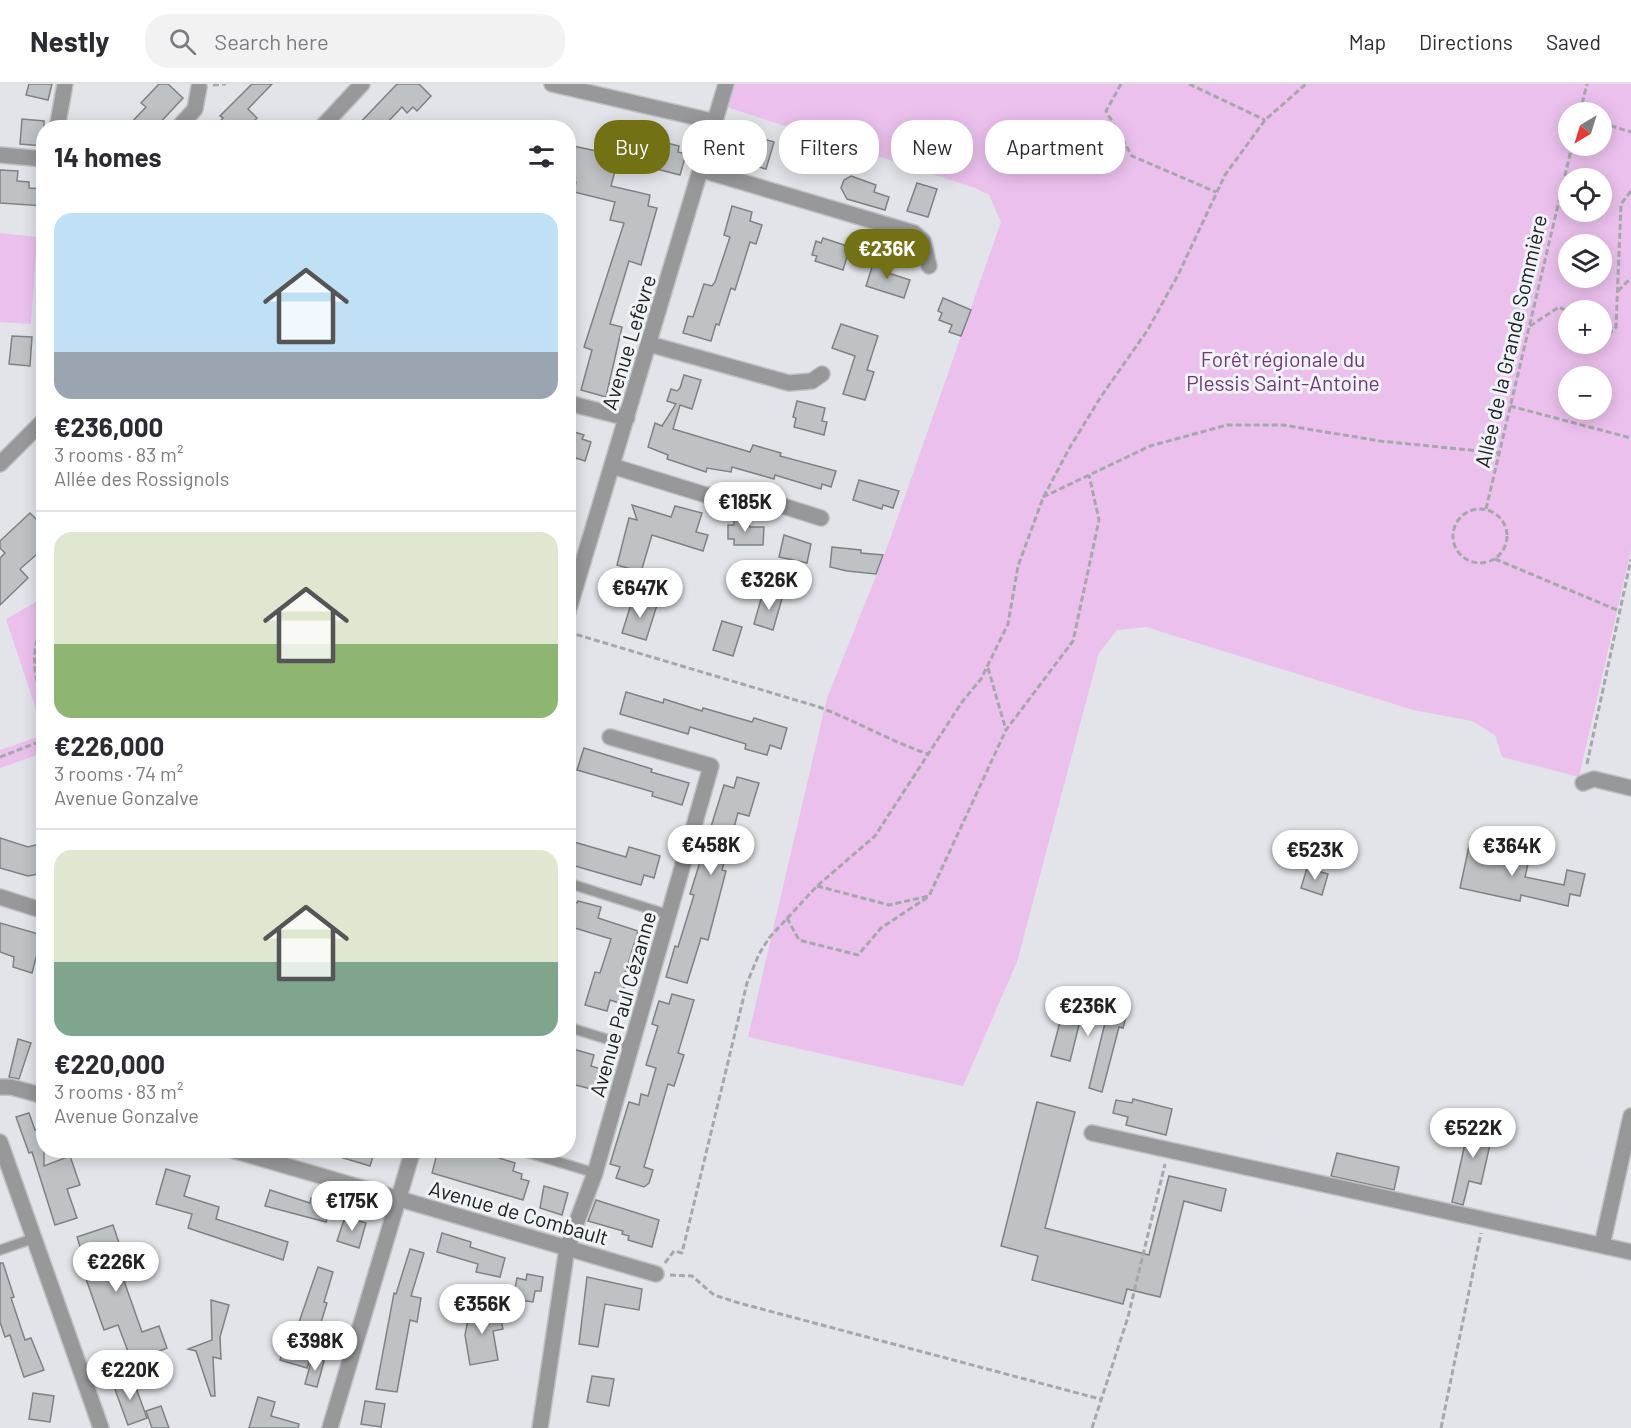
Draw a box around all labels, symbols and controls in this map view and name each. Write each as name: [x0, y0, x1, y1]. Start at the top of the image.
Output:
search box: [145, 14, 565, 68]
text: Nestly: [30, 24, 109, 58]
icon: search: [166, 25, 199, 58]
text: Search here: [214, 28, 329, 54]
text: Map: [1349, 29, 1386, 54]
text: Directions: [1419, 29, 1513, 54]
text: Saved: [1546, 29, 1601, 54]
north arrow: [1558, 102, 1612, 156]
map controls: [1558, 102, 1612, 420]
chip: Buy: [594, 120, 670, 174]
chip: Rent: [682, 120, 767, 174]
chip: Filters: [779, 120, 879, 174]
chip: New: [891, 120, 973, 174]
chip: Apartment: [985, 120, 1125, 174]
icon: filters: [525, 140, 558, 173]
text: 14 homes: [54, 141, 161, 172]
button: locate: [1558, 168, 1612, 222]
street label: Allée de la Grande Sommière: [1469, 212, 1551, 470]
pin: €236K: [845, 229, 929, 280]
button: layers: [1558, 234, 1612, 288]
text: €236K: [858, 236, 916, 260]
icon: home: [252, 252, 360, 360]
street label: Avenue Lefèvre: [596, 271, 660, 413]
button: +: [1558, 300, 1612, 354]
park label: Forêt régionale du Plessis Saint-Antoine: [1186, 346, 1380, 395]
button: −: [1558, 366, 1612, 420]
text: €236,000: [54, 411, 163, 442]
text: 3 rooms · 83 m²: [54, 442, 183, 466]
text: Allée des Rossignols: [54, 466, 229, 490]
pin: €185K: [703, 482, 787, 533]
text: €185K: [718, 489, 772, 513]
pin: €326K: [727, 560, 811, 611]
text: €326K: [740, 567, 798, 591]
pin: €647K: [598, 568, 682, 619]
icon: home: [252, 571, 360, 679]
text: €647K: [612, 575, 668, 599]
text: €226,000: [54, 730, 164, 761]
text: 3 rooms · 74 m²: [54, 761, 183, 785]
text: Avenue Gonzalve: [54, 785, 199, 809]
pin: €458K: [669, 825, 753, 876]
pin: €364K: [1470, 826, 1554, 877]
pin: €523K: [1273, 830, 1357, 881]
text: €458K: [682, 832, 740, 856]
text: €364K: [1483, 833, 1541, 857]
text: €523K: [1286, 837, 1344, 861]
icon: home: [252, 889, 360, 997]
street label: Avenue Paul Cézanne: [584, 908, 660, 1100]
pin: €236K: [1046, 986, 1130, 1037]
text: €236K: [1059, 993, 1117, 1017]
text: €220,000: [54, 1048, 165, 1079]
text: 3 rooms · 83 m²: [54, 1079, 183, 1103]
text: Avenue Gonzalve: [54, 1103, 199, 1127]
pin: €522K: [1431, 1108, 1515, 1159]
text: €522K: [1444, 1115, 1502, 1139]
street label: Avenue de Combault: [427, 1174, 611, 1250]
pin: €175K: [310, 1181, 394, 1232]
text: €175K: [326, 1188, 378, 1212]
pin: €226K: [74, 1242, 158, 1293]
text: €226K: [87, 1249, 145, 1273]
pin: €356K: [440, 1284, 524, 1335]
text: €356K: [453, 1291, 511, 1315]
pin: €398K: [273, 1321, 357, 1372]
text: €398K: [286, 1328, 344, 1352]
pin: €220K: [88, 1350, 172, 1401]
text: €220K: [101, 1357, 160, 1381]

